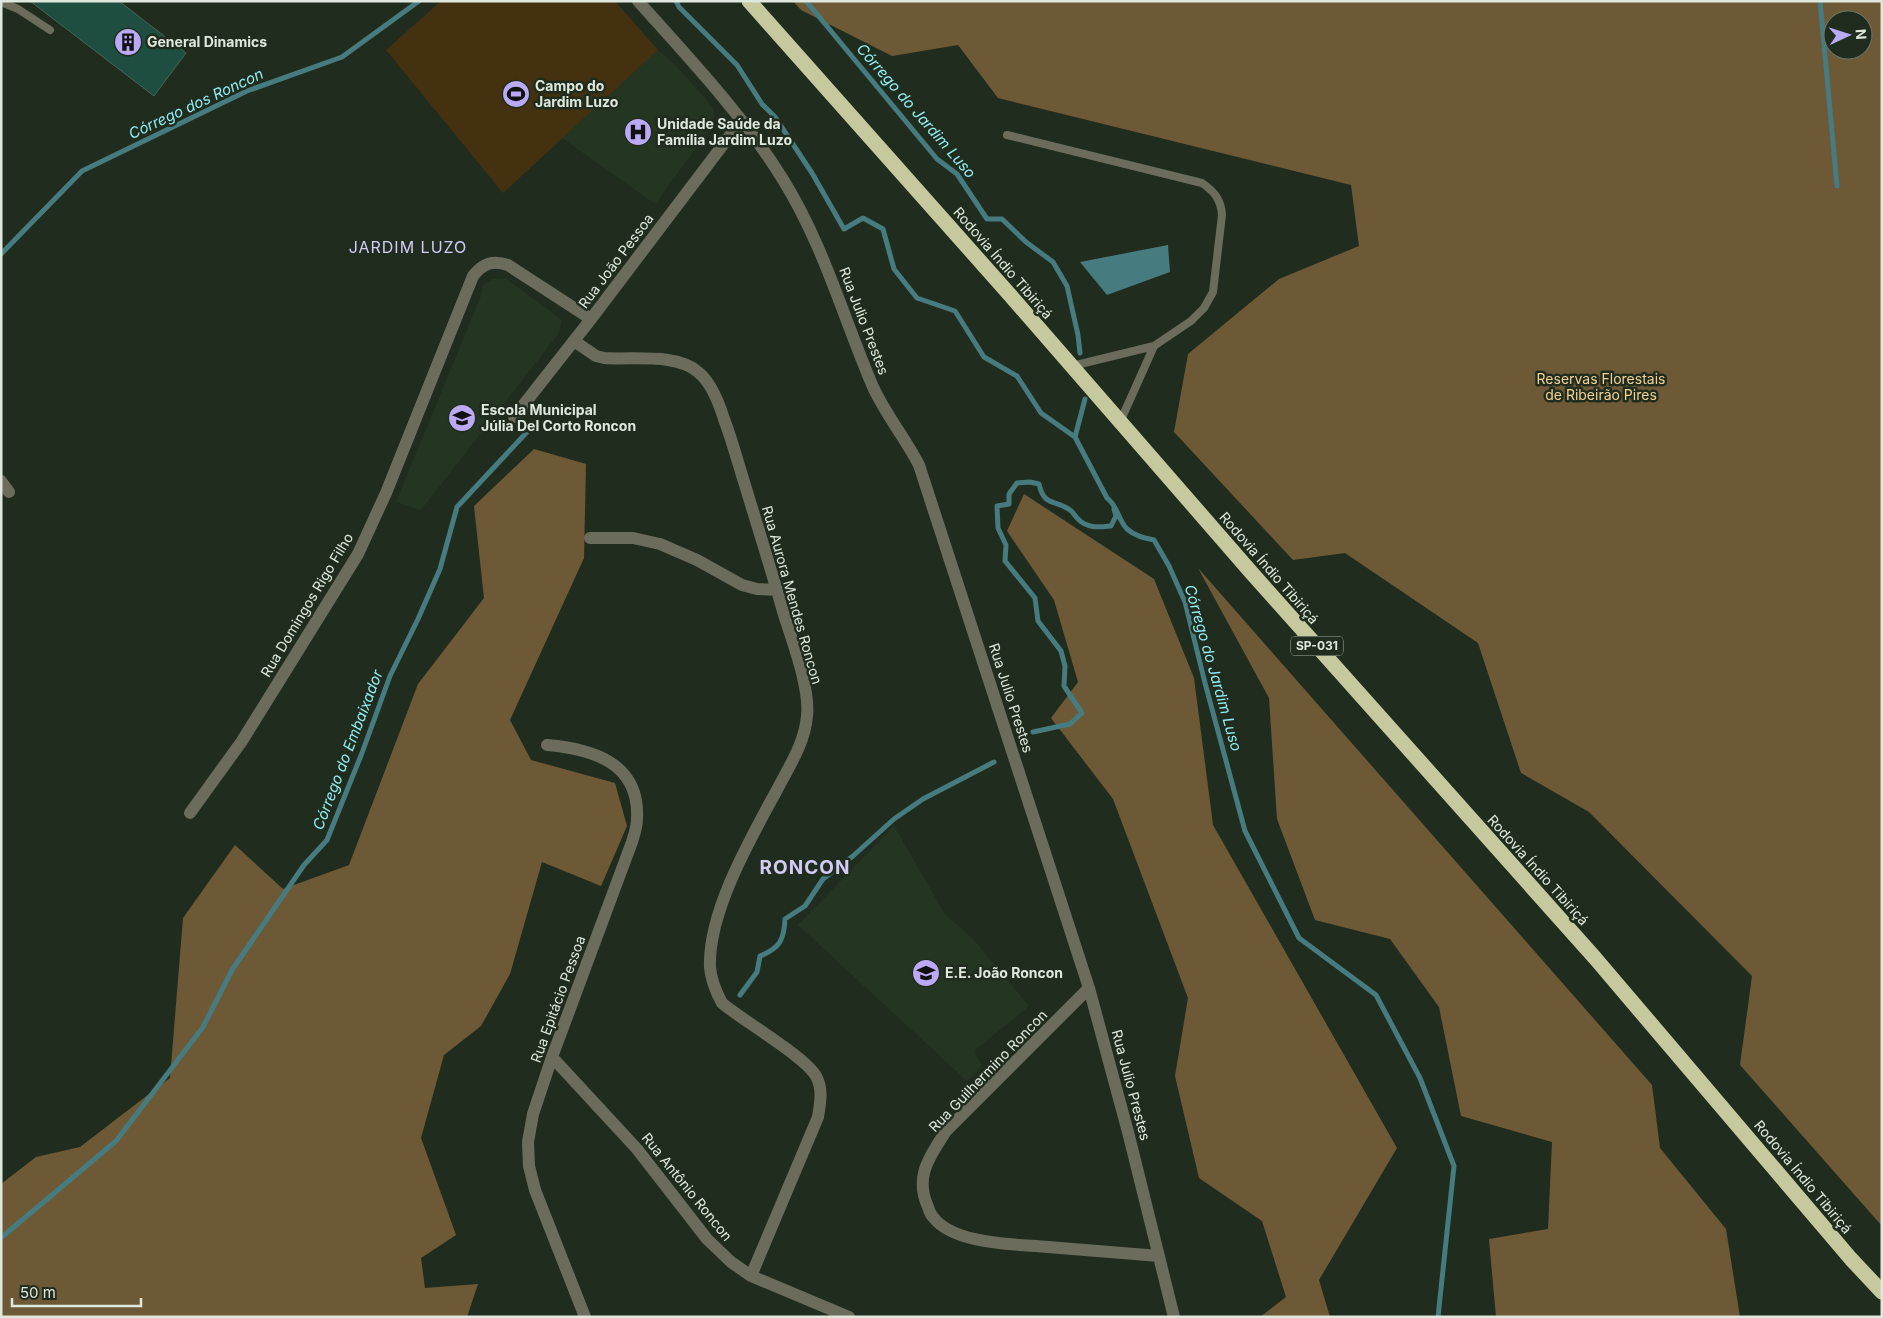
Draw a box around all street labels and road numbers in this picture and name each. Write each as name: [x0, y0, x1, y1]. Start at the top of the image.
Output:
street label: Rodovia Índio Tibiriçá: [950, 203, 1057, 322]
street label: Rua João Pessoa: [575, 210, 657, 311]
street label: Rua Julio Prestes: [836, 265, 893, 377]
street label: Rua Aurora Mendes Roncon: [759, 504, 826, 686]
street label: Rodovia Índio Tibiriçá: [1216, 508, 1323, 627]
street label: Rua Domingos Rigo Filho: [257, 530, 356, 680]
road number: SP-031: [1291, 636, 1343, 656]
street label: Rua Julio Prestes: [986, 641, 1037, 755]
street label: Rodovia Índio Tibiriçá: [1484, 811, 1592, 928]
street label: Rua Epitácio Pessoa: [527, 933, 588, 1065]
street label: Rua Guilhermino Roncon: [925, 1006, 1050, 1135]
street label: Rua Julio Prestes: [1109, 1028, 1154, 1142]
street label: Rodovia Índio Tibiriçá: [1751, 1117, 1856, 1237]
street label: Rua Antônio Roncon: [639, 1129, 736, 1244]

